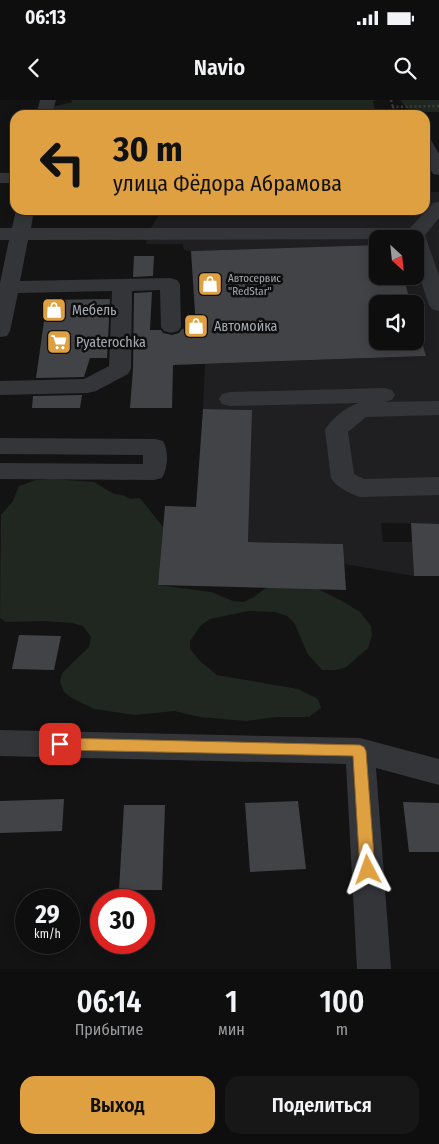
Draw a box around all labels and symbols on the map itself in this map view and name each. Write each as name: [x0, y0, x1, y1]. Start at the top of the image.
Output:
north arrow: [369, 230, 424, 285]
shop icon: Автосервис "RedStar": [197, 271, 223, 297]
place label: Автосервис "RedStar": [228, 272, 281, 298]
shop icon: Мебель: [41, 297, 67, 323]
place label: Мебель: [72, 302, 117, 319]
shop icon: Автомойка: [183, 313, 209, 339]
place label: Автомойка: [214, 318, 278, 335]
supermarket icon: Pyaterochka: [46, 329, 72, 355]
place label: Pyaterochka: [76, 334, 146, 351]
pin: [39, 723, 81, 765]
position arrow: [341, 843, 393, 895]
speed limit sign: 30: [90, 889, 155, 954]

